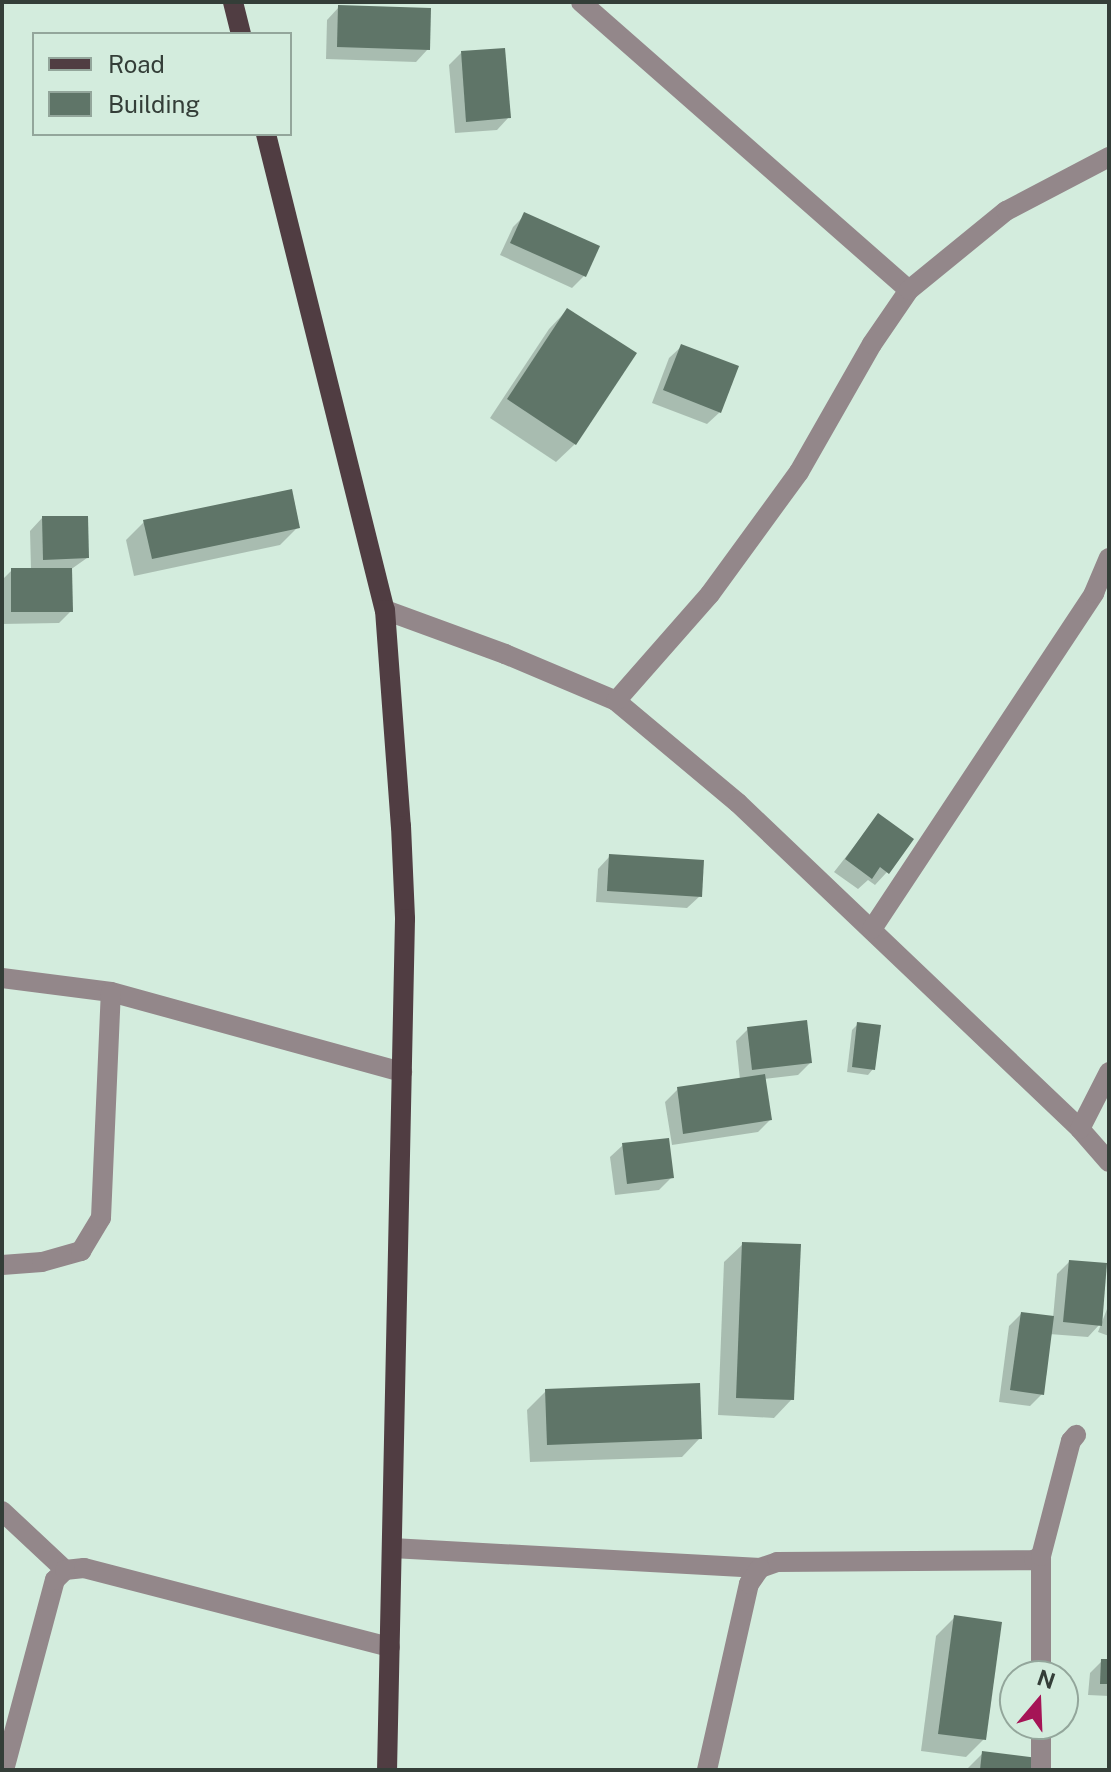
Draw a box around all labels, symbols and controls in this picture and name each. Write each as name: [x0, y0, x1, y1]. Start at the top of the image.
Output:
legend: [32, 32, 292, 136]
text: Road: [108, 50, 165, 78]
text: Building: [108, 90, 200, 118]
north arrow: [999, 1660, 1079, 1740]
text: N: [1034, 1664, 1059, 1694]

